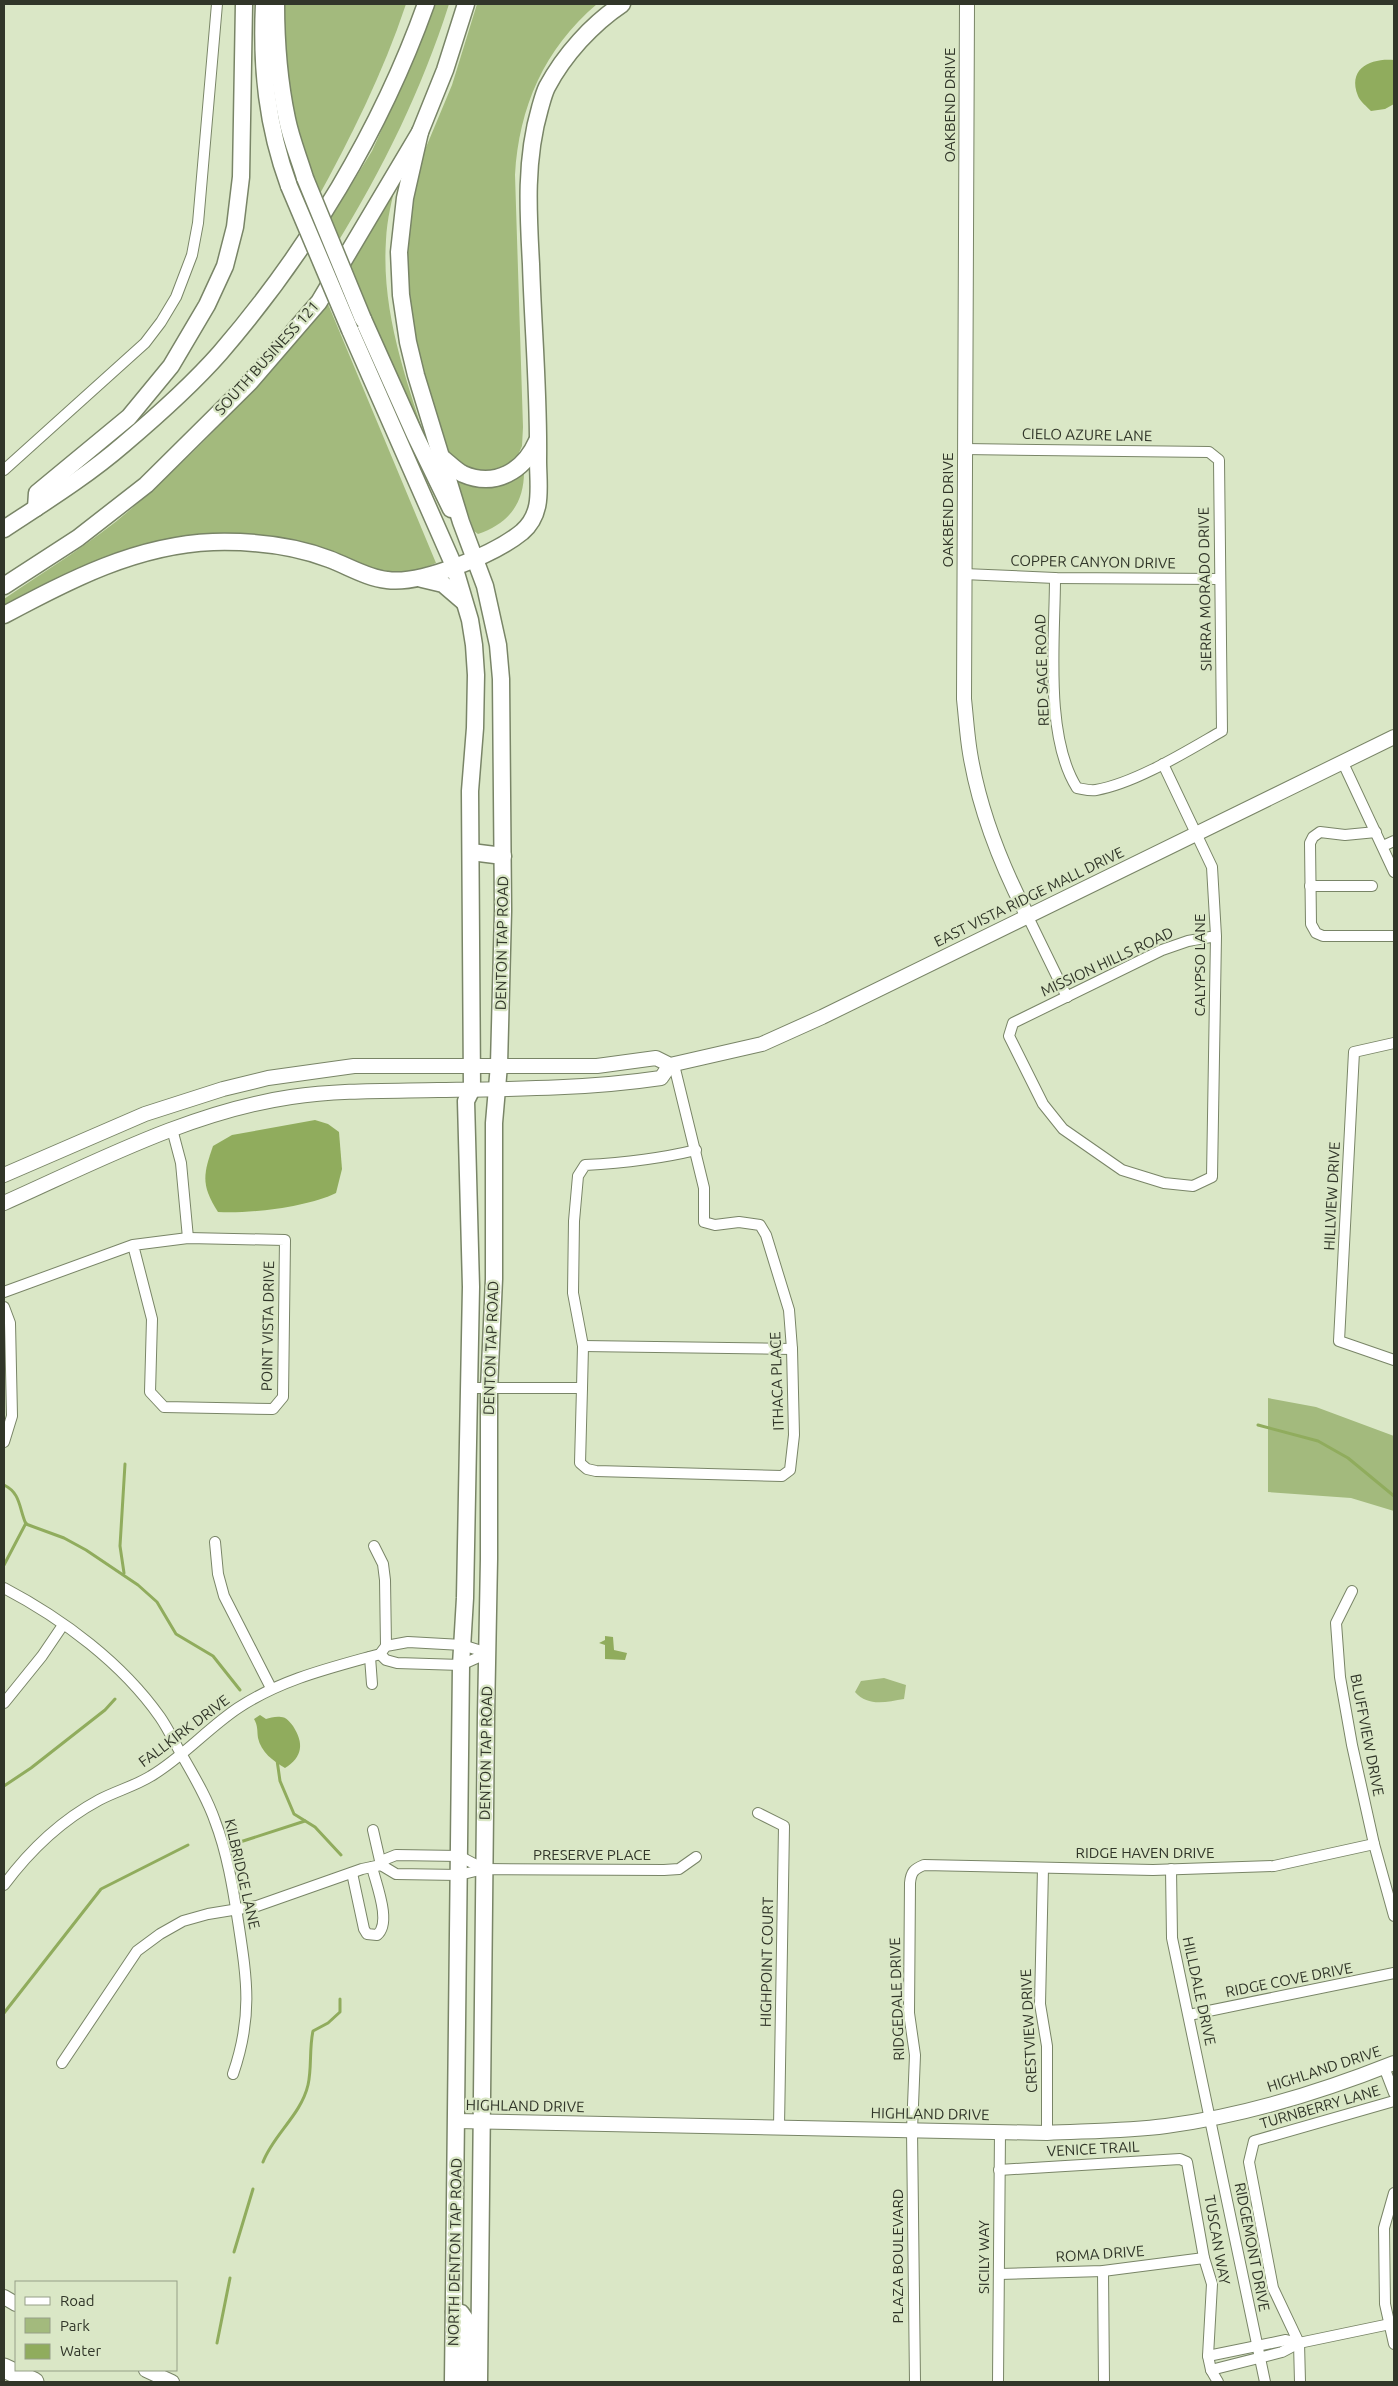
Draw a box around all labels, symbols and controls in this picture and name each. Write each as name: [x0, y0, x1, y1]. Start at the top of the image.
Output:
street label: OAKBEND DRIVE: [941, 48, 958, 162]
street label: SOUTH BUSINESS 121: [211, 297, 322, 418]
street label: CIELO AZURE LANE: [1022, 425, 1152, 444]
street label: OAKBEND DRIVE: [939, 453, 956, 567]
street label: SIERRA MORADO DRIVE: [1195, 507, 1214, 671]
street label: COPPER CANYON DRIVE: [1010, 552, 1176, 571]
street label: RED SAGE ROAD: [1031, 614, 1052, 726]
street label: EAST VISTA RIDGE MALL DRIVE: [931, 843, 1126, 950]
street label: DENTON TAP ROAD: [492, 876, 511, 1010]
street label: CALYPSO LANE: [1191, 914, 1208, 1016]
street label: MISSION HILLS ROAD: [1038, 923, 1176, 1000]
street label: HILLVIEW DRIVE: [1320, 1141, 1343, 1251]
street label: POINT VISTA DRIVE: [258, 1261, 277, 1391]
street label: DENTON TAP ROAD: [480, 1281, 501, 1415]
street label: ITHACA PLACE: [766, 1331, 787, 1431]
street label: BLUFFVIEW DRIVE: [1347, 1672, 1388, 1797]
street label: DENTON TAP ROAD: [476, 1686, 495, 1820]
street label: FALLKIRK DRIVE: [135, 1691, 232, 1770]
street label: KILBRIDGE LANE: [222, 1817, 263, 1931]
street label: RIDGE HAVEN DRIVE: [1076, 1844, 1214, 1861]
street label: PRESERVE PLACE: [533, 1846, 651, 1863]
street label: HIGHPOINT COURT: [757, 1896, 776, 2027]
street label: HILLDALE DRIVE: [1180, 1935, 1219, 2047]
street label: RIDGEDALE DRIVE: [886, 1937, 907, 2061]
street label: RIDGE COVE DRIVE: [1224, 1959, 1354, 2000]
street label: CRESTVIEW DRIVE: [1017, 1968, 1040, 2094]
street label: HIGHLAND DRIVE: [1265, 2042, 1383, 2095]
street label: TURNBERRY LANE: [1258, 2081, 1382, 2132]
street label: HIGHLAND DRIVE: [465, 2096, 585, 2115]
street label: HIGHLAND DRIVE: [870, 2104, 990, 2123]
street label: VENICE TRAIL: [1046, 2138, 1140, 2159]
street label: NORTH DENTON TAP ROAD: [444, 2158, 465, 2346]
street label: RIDGEMONT DRIVE: [1232, 2181, 1273, 2313]
street label: PLAZA BOULEVARD: [889, 2189, 906, 2323]
street label: TUSCAN WAY: [1201, 2194, 1234, 2286]
street label: SICILY WAY: [975, 2220, 992, 2294]
street label: ROMA DRIVE: [1055, 2242, 1145, 2265]
legend: [15, 2281, 178, 2371]
text: Road: [60, 2292, 95, 2309]
text: Park: [60, 2317, 90, 2334]
text: Water: [60, 2342, 101, 2359]

